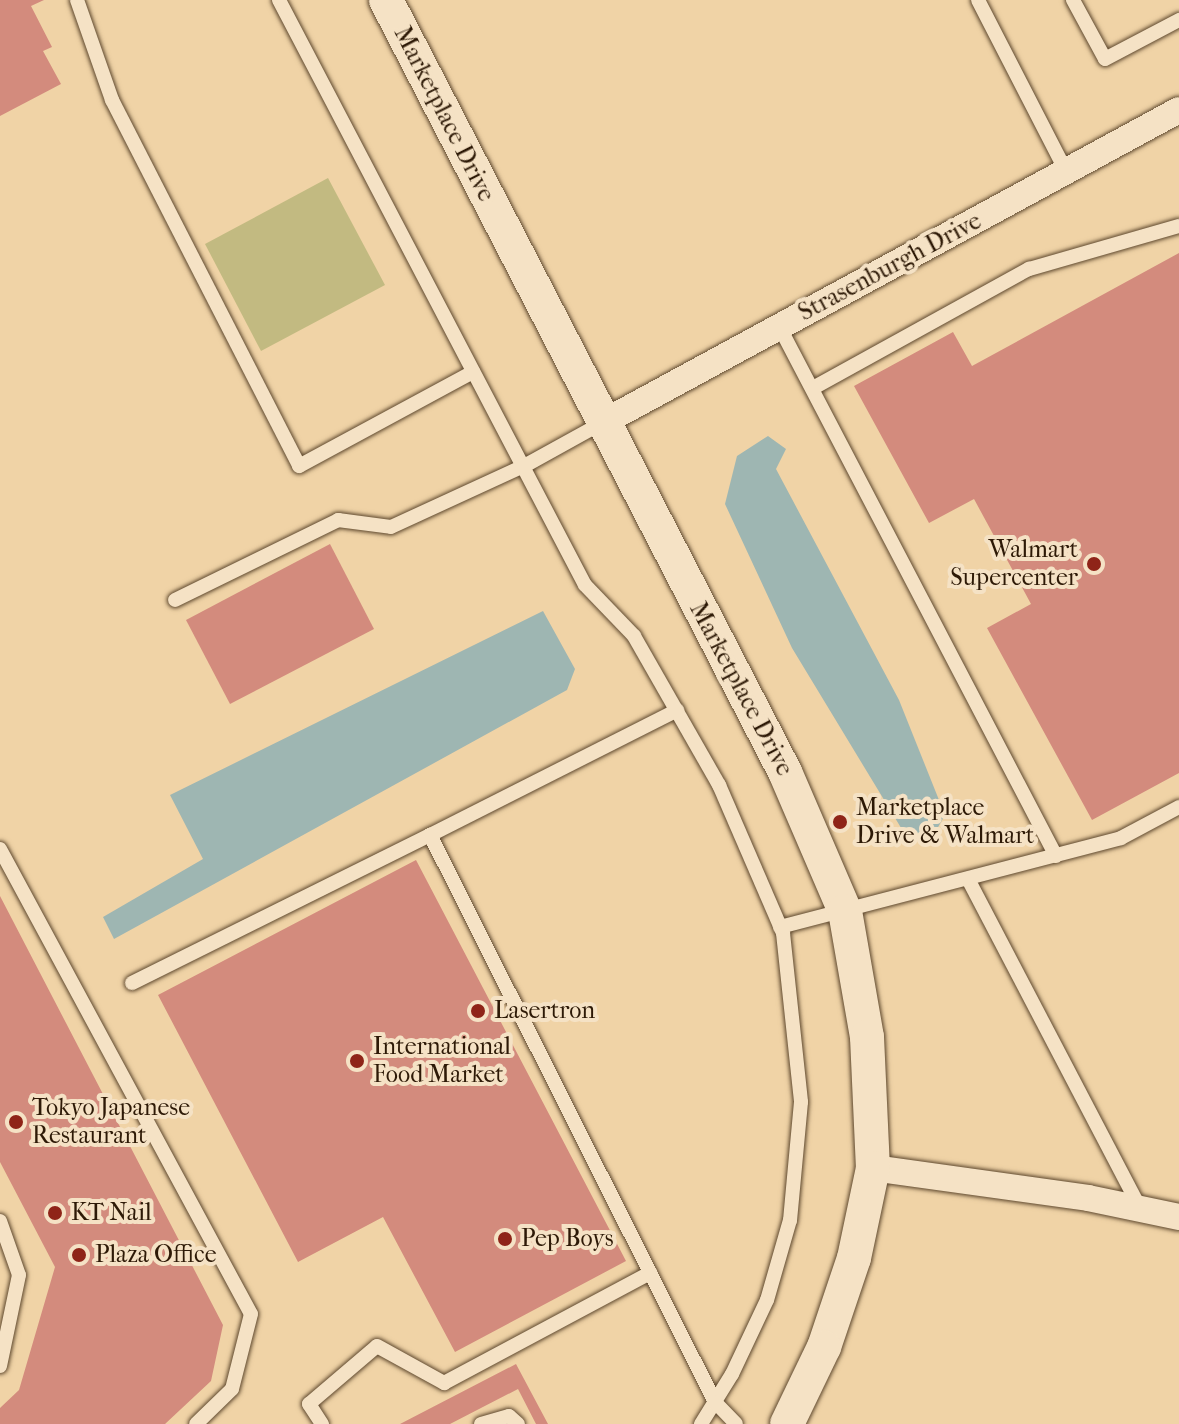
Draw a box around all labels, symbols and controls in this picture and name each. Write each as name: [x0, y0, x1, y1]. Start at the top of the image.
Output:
street label: Marketplace Drive: [388, 22, 500, 206]
street label: Strasenburgh Drive: [794, 207, 986, 327]
place label: Walmart Supercenter: [950, 536, 1078, 592]
marker: Walmart Supercenter: [1085, 555, 1103, 573]
street label: Marketplace Drive: [683, 597, 799, 781]
place label: Marketplace Drive & Walmart: [856, 794, 1034, 850]
marker: Marketplace Drive & Walmart: [831, 813, 849, 831]
place label: Lasertron: [494, 997, 595, 1025]
marker: Lasertron: [469, 1002, 487, 1020]
place label: International Food Market: [373, 1033, 511, 1089]
marker: International Food Market: [348, 1052, 366, 1070]
place label: Tokyo Japanese Restaurant: [32, 1094, 190, 1150]
marker: Tokyo Japanese Restaurant: [7, 1113, 25, 1131]
place label: KT Nail: [71, 1199, 152, 1227]
marker: KT Nail: [46, 1204, 64, 1222]
place label: Pep Boys: [521, 1225, 614, 1253]
marker: Pep Boys: [496, 1230, 514, 1248]
place label: Plaza Office: [95, 1241, 216, 1269]
marker: Plaza Office: [70, 1246, 88, 1264]

